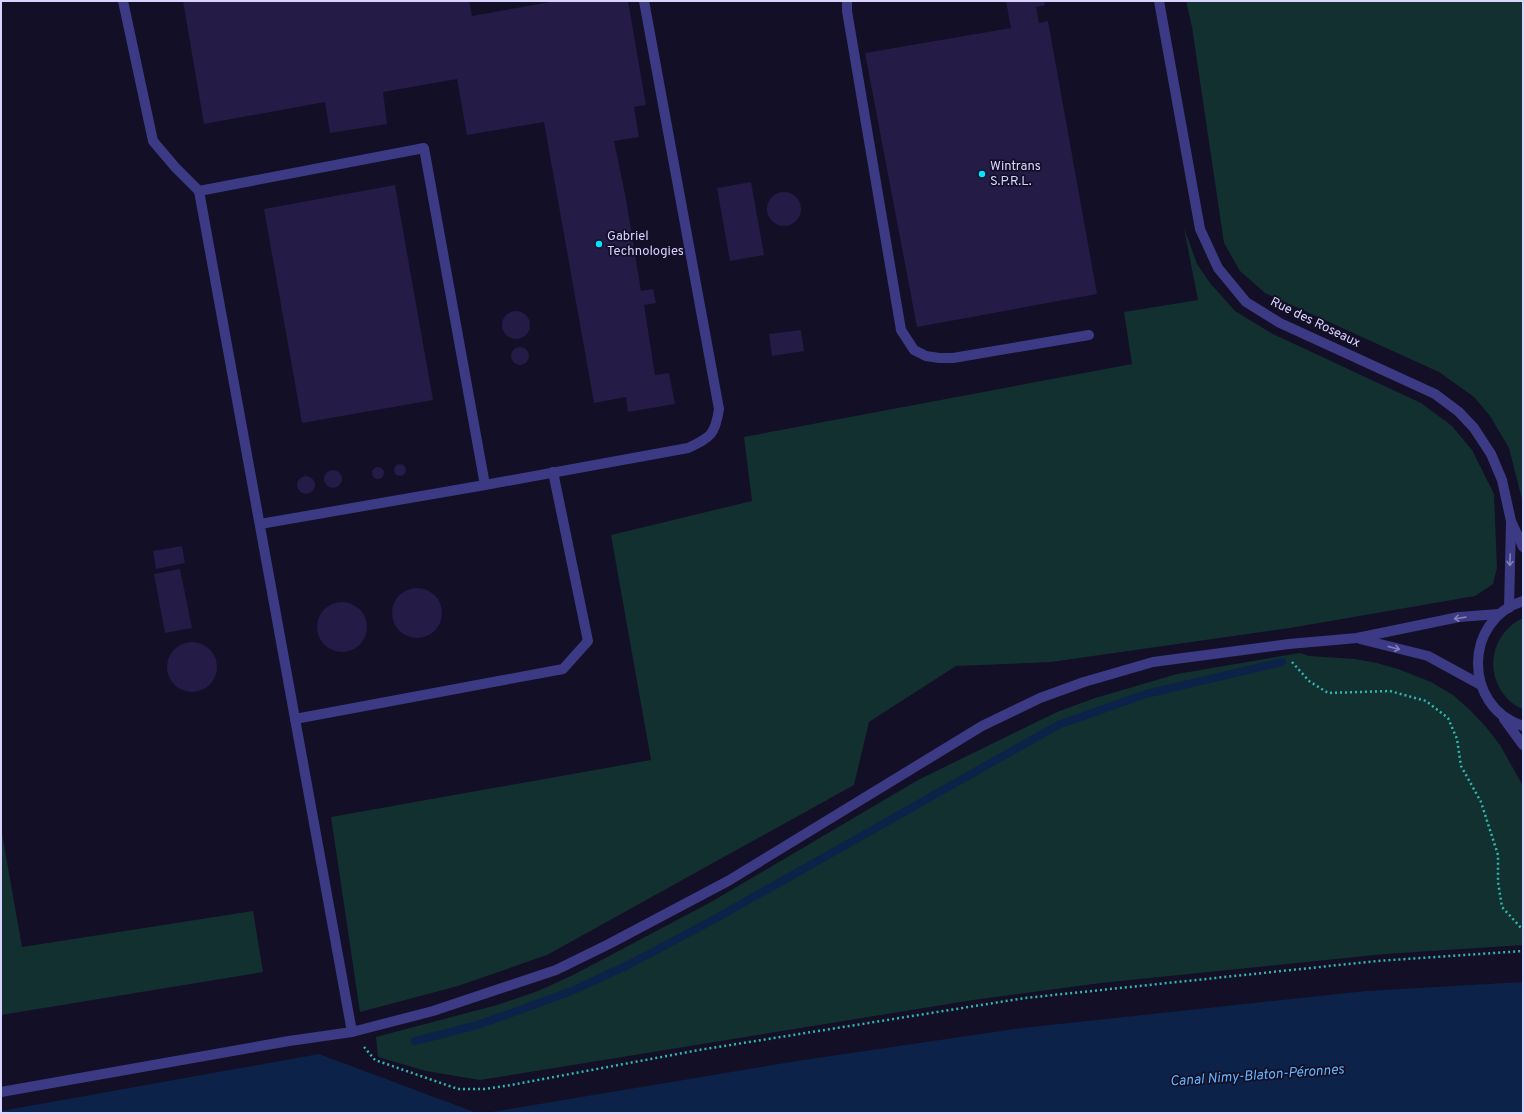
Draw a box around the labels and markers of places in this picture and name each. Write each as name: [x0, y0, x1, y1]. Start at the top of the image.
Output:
place label: Wintrans S.P.R.L.: [990, 159, 1041, 190]
marker: Wintrans S.P.R.L.: [977, 169, 987, 179]
place label: Gabriel Technologies: [607, 229, 684, 260]
marker: Gabriel Technologies: [594, 239, 604, 249]

